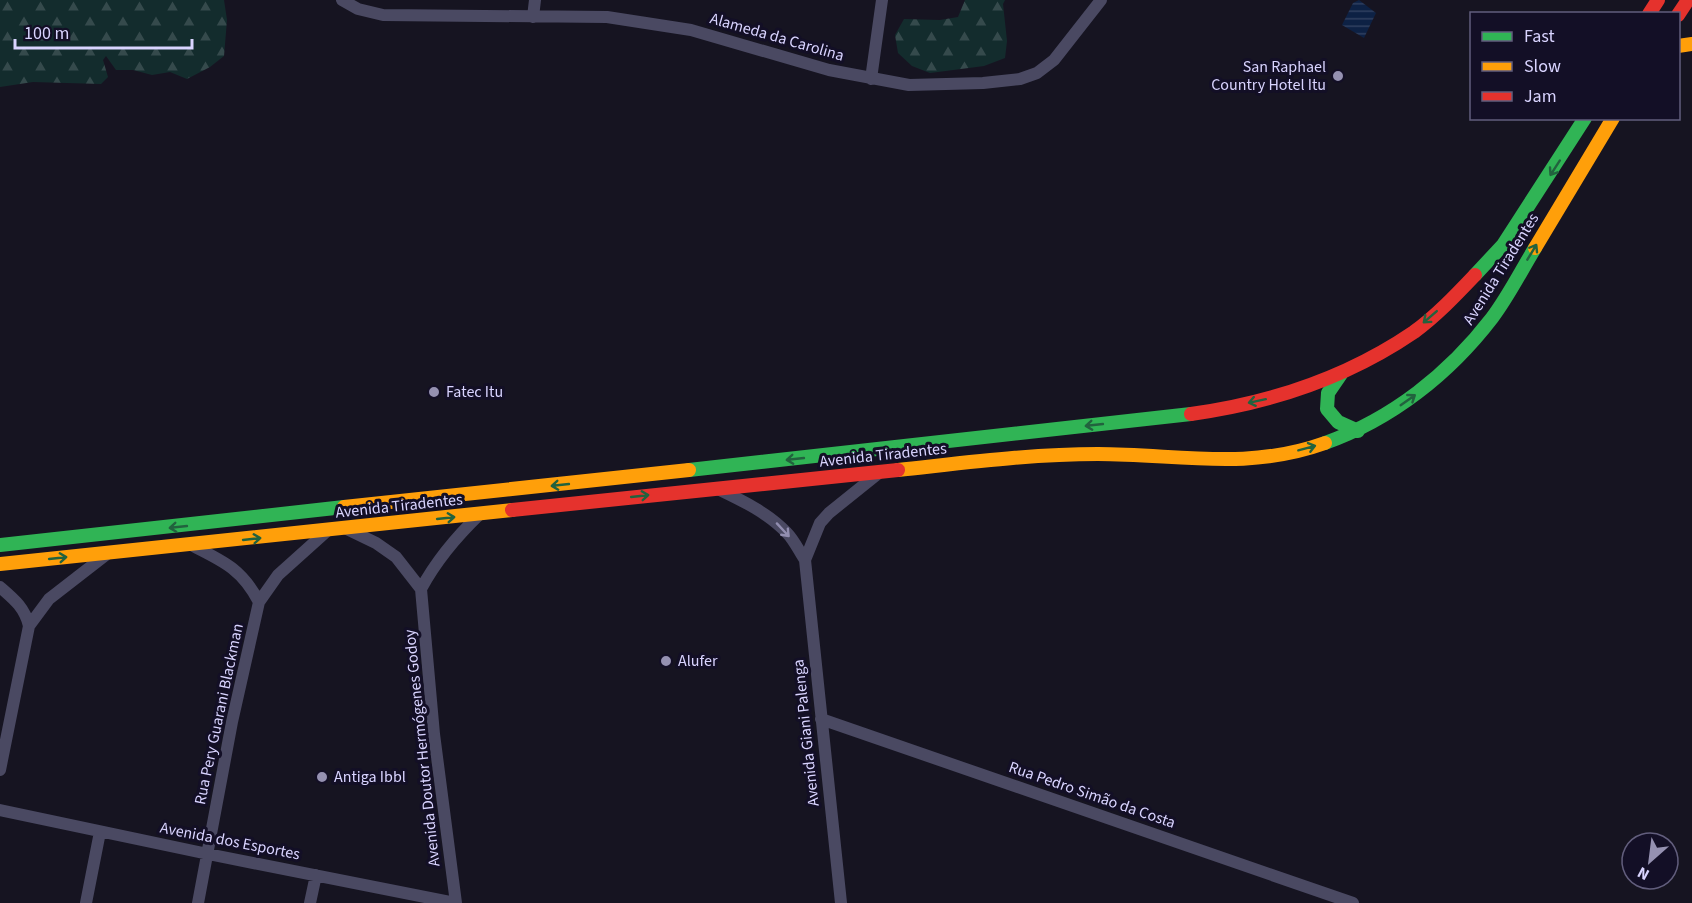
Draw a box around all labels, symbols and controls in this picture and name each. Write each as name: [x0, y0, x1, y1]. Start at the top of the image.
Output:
street label: Alameda da Carolina: [707, 7, 847, 67]
scale bar: [15, 12, 192, 50]
legend: [1470, 12, 1680, 120]
text: 100 m: [24, 21, 69, 46]
text: Fast: [1524, 24, 1555, 49]
text: Slow: [1524, 54, 1561, 79]
place label: San Raphael Country Hotel Itu: [1211, 56, 1326, 96]
marker: San Raphael Country Hotel Itu: [1331, 69, 1345, 83]
text: Jam: [1524, 84, 1557, 109]
one-way arrow: [1548, 159, 1560, 176]
street label: Avenida Tiradentes: [1458, 209, 1544, 329]
one-way arrow: [1526, 244, 1538, 261]
one-way arrow: [1423, 310, 1438, 324]
place label: Fatec Itu: [446, 381, 503, 403]
marker: Fatec Itu: [427, 385, 441, 399]
one-way arrow: [1400, 394, 1416, 406]
one-way arrow: [1247, 396, 1266, 408]
one-way arrow: [1084, 420, 1104, 431]
street label: Avenida Tiradentes: [818, 437, 948, 473]
one-way arrow: [1297, 442, 1316, 453]
one-way arrow: [786, 454, 806, 465]
one-way arrow: [550, 480, 570, 491]
street label: Avenida Tiradentes: [334, 488, 464, 524]
one-way arrow: [629, 491, 649, 502]
one-way arrow: [436, 512, 456, 523]
one-way arrow: [169, 521, 189, 532]
one-way arrow: [776, 523, 791, 538]
one-way arrow: [242, 533, 262, 544]
one-way arrow: [48, 552, 68, 563]
street label: Rua Pery Guarani Blackman: [189, 621, 249, 807]
street label: Avenida Doutor Hermógenes Godoy: [399, 628, 445, 868]
place label: Alufer: [678, 650, 718, 672]
marker: Alufer: [659, 654, 673, 668]
street label: Avenida Giani Palenga: [787, 658, 825, 808]
street label: Rua Pedro Simão da Costa: [1006, 756, 1178, 834]
place label: Antiga Ibbl: [334, 766, 406, 788]
marker: Antiga Ibbl: [315, 770, 329, 784]
street label: Avenida dos Esportes: [158, 817, 302, 865]
north arrow: [1620, 831, 1680, 891]
text: N: [1634, 861, 1653, 886]

